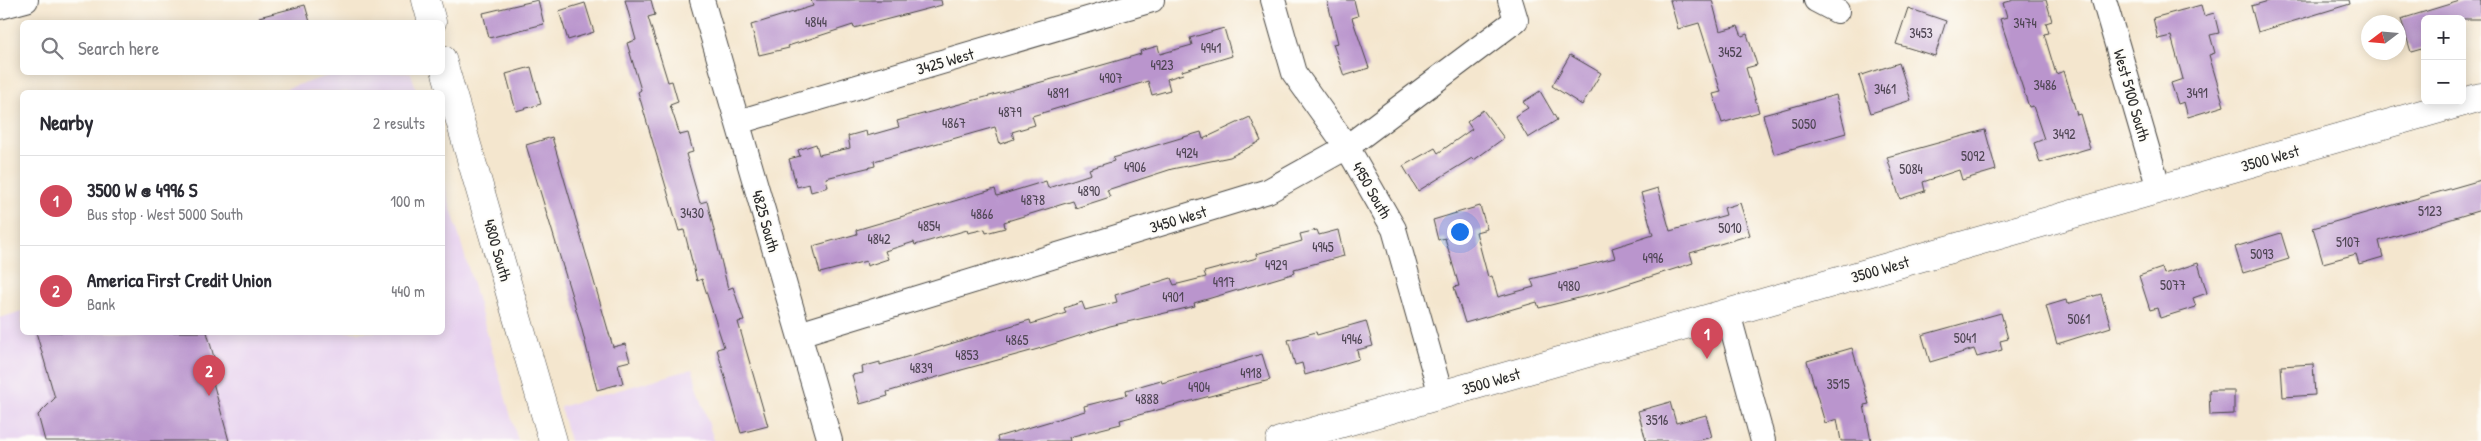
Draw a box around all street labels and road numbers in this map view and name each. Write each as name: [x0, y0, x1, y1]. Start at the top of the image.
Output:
street label: 3425 West: [914, 42, 977, 80]
street label: West 5100 South: [2108, 47, 2156, 144]
street label: 3500 West: [2238, 139, 2302, 177]
street label: 4950 South: [1347, 158, 1397, 223]
street label: 4825 South: [747, 188, 785, 255]
street label: 3450 West: [1147, 200, 1210, 238]
street label: 4800 South: [479, 217, 517, 284]
street label: 3500 West: [1848, 250, 1912, 288]
street label: 3500 West: [1459, 362, 1523, 400]

